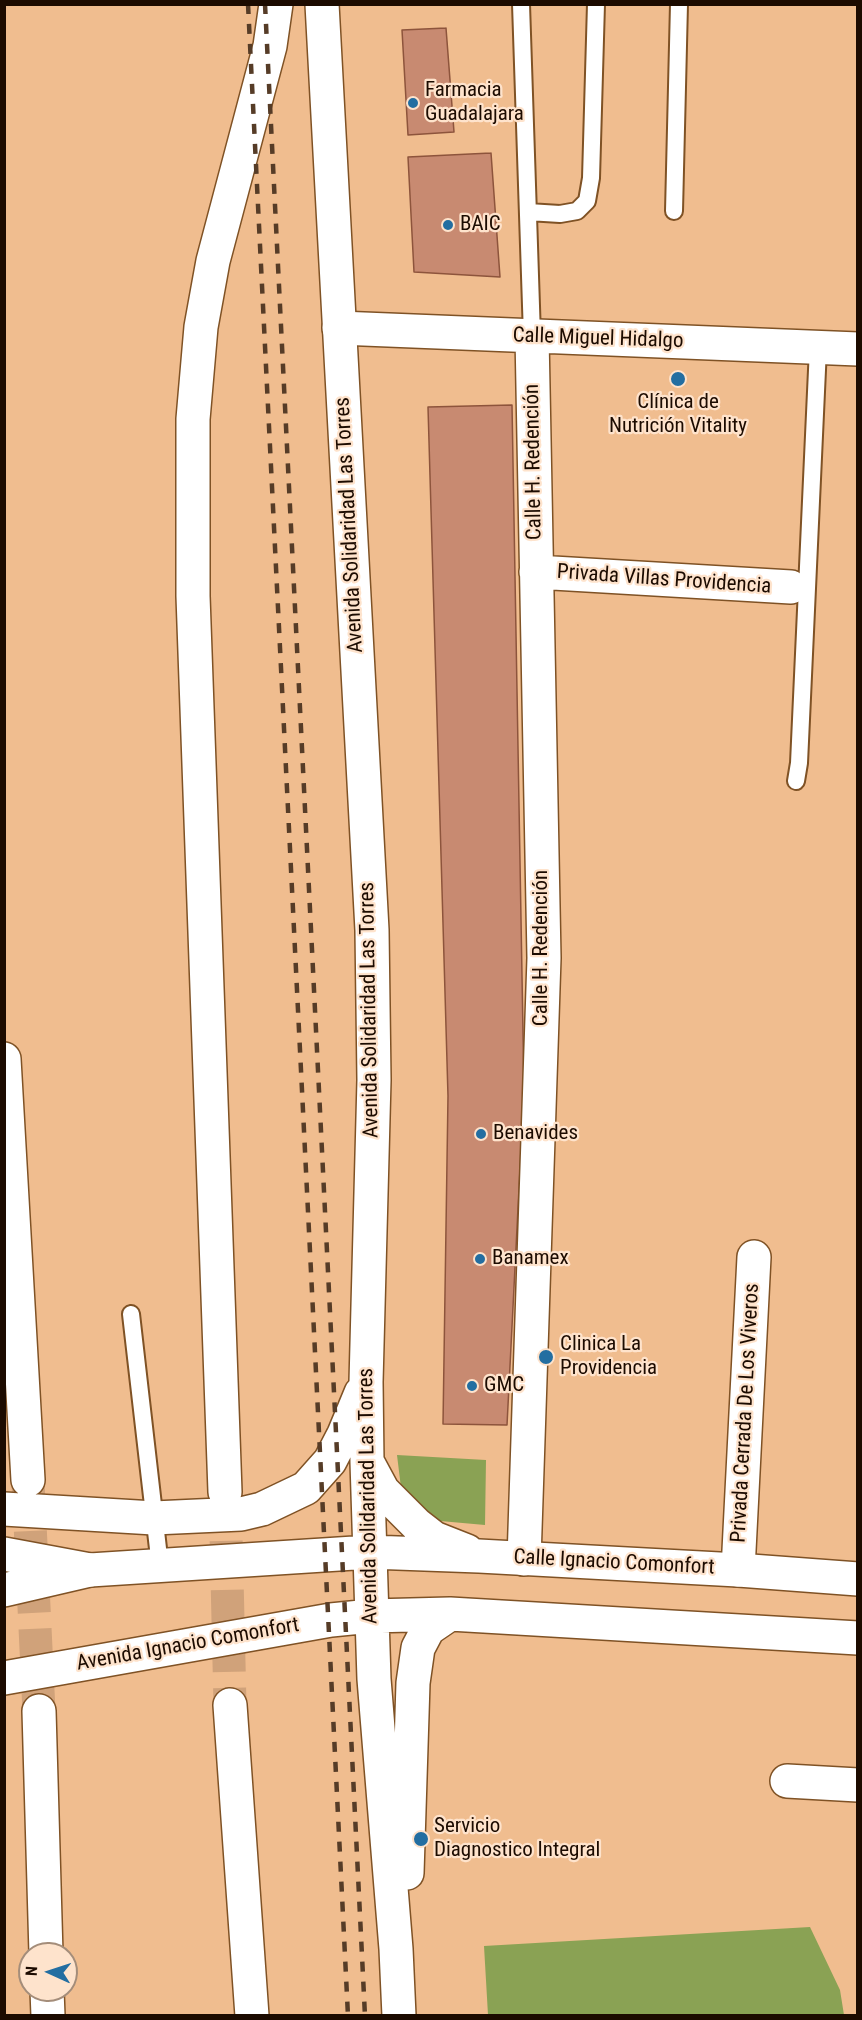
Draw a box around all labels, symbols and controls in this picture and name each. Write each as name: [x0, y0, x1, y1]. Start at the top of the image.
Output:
place label: Farmacia Guadalajara: [425, 78, 524, 128]
marker: Farmacia Guadalajara: [406, 96, 420, 110]
place label: BAIC: [460, 212, 501, 238]
marker: BAIC: [441, 218, 455, 232]
street label: Calle Miguel Hidalgo: [512, 323, 684, 355]
marker: Clínica de Nutrición Vitality: [669, 370, 687, 388]
street label: Calle H. Redención: [520, 384, 548, 540]
place label: Clínica de Nutrición Vitality: [609, 390, 747, 440]
street label: Avenida Solidaridad Las Torres: [331, 397, 369, 653]
street label: Privada Villas Providencia: [556, 560, 772, 600]
street label: Calle H. Redención: [529, 870, 555, 1026]
street label: Avenida Solidaridad Las Torres: [355, 882, 385, 1138]
place label: Benavides: [493, 1121, 578, 1147]
marker: Benavides: [474, 1127, 488, 1141]
place label: Banamex: [492, 1246, 569, 1272]
marker: Banamex: [473, 1252, 487, 1266]
street label: Privada Cerrada De Los Viveros: [727, 1283, 765, 1543]
place label: Clinica La Providencia: [560, 1332, 657, 1382]
marker: Clinica La Providencia: [537, 1348, 555, 1366]
street label: Avenida Solidaridad Las Torres: [354, 1368, 384, 1624]
place label: GMC: [484, 1373, 524, 1399]
marker: GMC: [465, 1379, 479, 1393]
street label: Calle Ignacio Comonfort: [513, 1545, 715, 1581]
street label: Avenida Ignacio Comonfort: [75, 1613, 301, 1677]
place label: Servicio Diagnostico Integral: [434, 1814, 600, 1864]
marker: Servicio Diagnostico Integral: [412, 1830, 430, 1848]
north arrow: [18, 1942, 78, 2002]
text: N: [22, 1966, 41, 1977]

